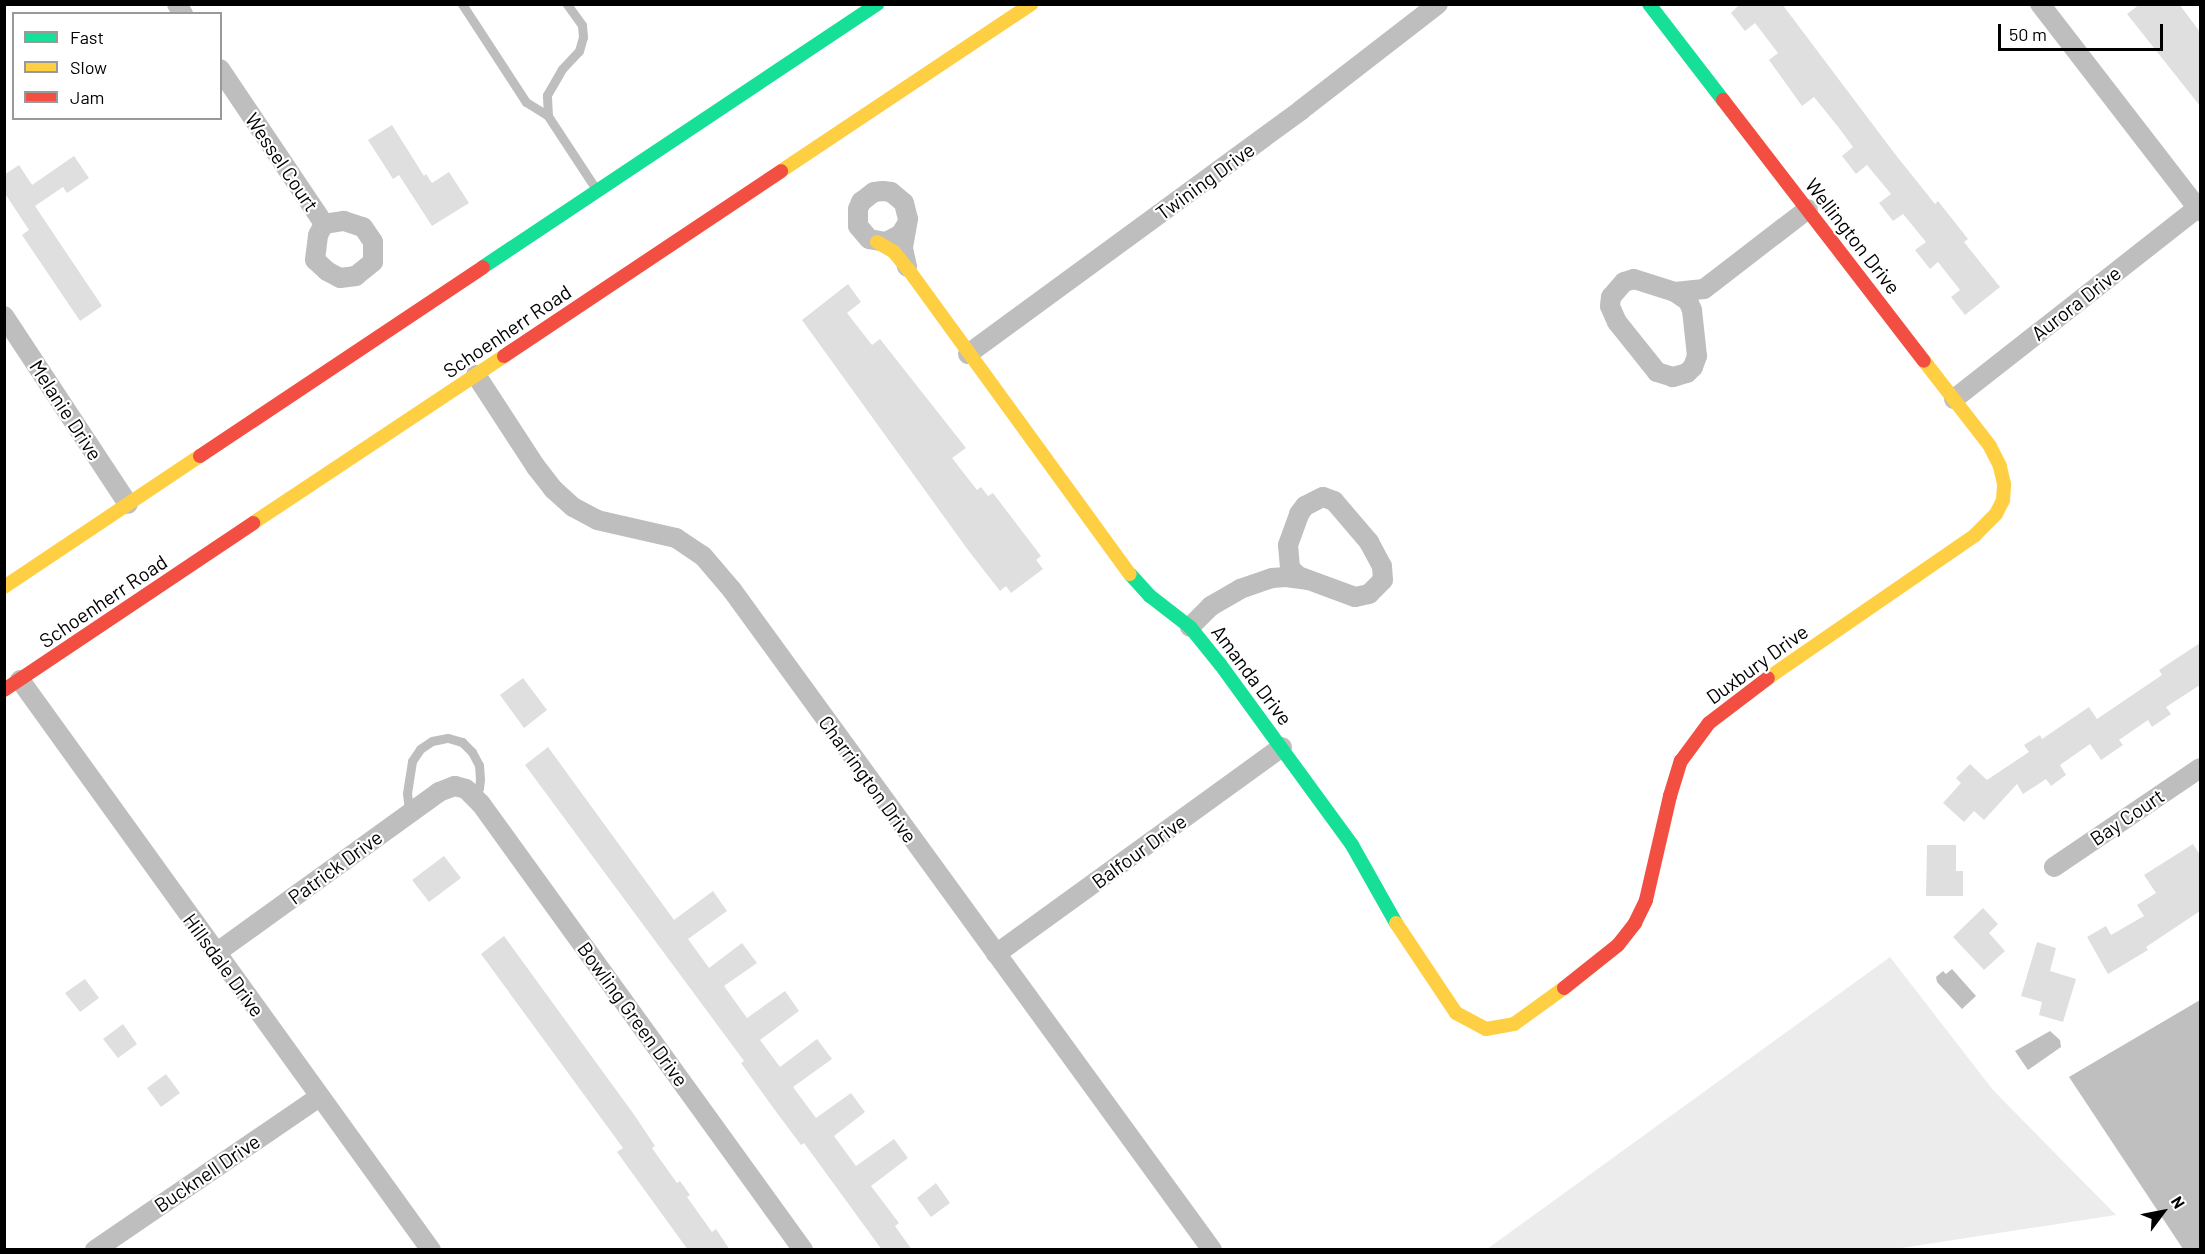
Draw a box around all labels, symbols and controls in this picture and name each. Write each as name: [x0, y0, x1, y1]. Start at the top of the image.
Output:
legend: [12, 12, 222, 120]
scale bar: [2001, 12, 2166, 50]
text: 50 m: [2009, 23, 2047, 45]
text: Fast: [70, 26, 104, 48]
text: Slow: [70, 56, 107, 78]
text: Jam: [70, 86, 104, 108]
street label: Wessel Court: [240, 108, 324, 216]
street label: Twining Drive: [1151, 137, 1259, 225]
street label: Wellington Drive: [1800, 173, 1906, 299]
street label: Aurora Drive: [2026, 261, 2126, 345]
street label: Schoenherr Road: [438, 279, 576, 383]
street label: Melanie Drive: [25, 355, 107, 465]
street label: Schoenherr Road: [34, 549, 172, 653]
street label: Duxbury Drive: [1702, 619, 1812, 709]
street label: Amanda Drive: [1207, 620, 1297, 730]
street label: Charrington Drive: [814, 711, 922, 847]
street label: Bay Court: [2085, 783, 2169, 851]
street label: Balfour Drive: [1087, 809, 1191, 893]
street label: Patrick Drive: [283, 825, 387, 909]
street label: Hillsdale Drive: [178, 909, 270, 1021]
street label: Bowling Green Drive: [573, 937, 693, 1091]
street label: Bucknell Drive: [150, 1129, 264, 1217]
north arrow: [2133, 1182, 2193, 1242]
text: N: [2168, 1193, 2190, 1212]

